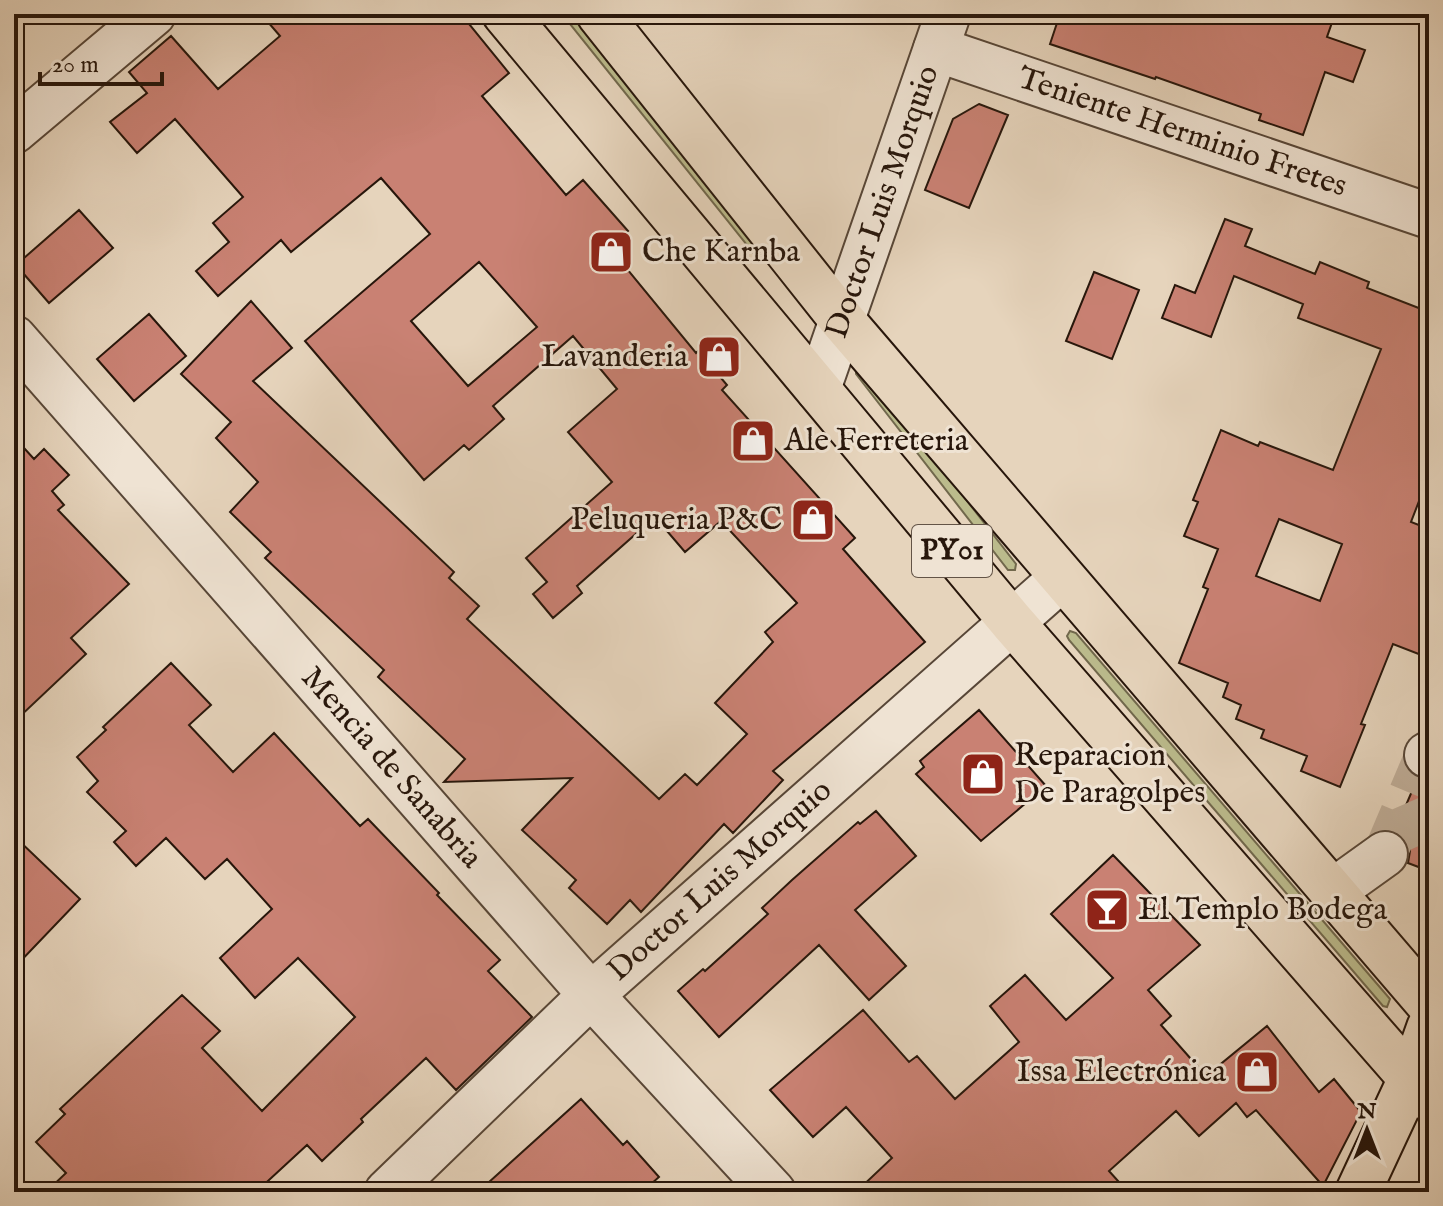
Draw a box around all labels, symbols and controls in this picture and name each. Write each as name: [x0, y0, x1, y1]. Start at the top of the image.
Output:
scale bar: [40, 36, 162, 86]
text: 20 m: [52, 50, 99, 81]
street label: Teniente Herminio Fretes: [1012, 58, 1352, 207]
street label: Doctor Luis Morquio: [817, 60, 949, 344]
shop icon: Che Karnba: [587, 228, 635, 276]
place label: Che Karnba: [642, 232, 800, 273]
shop icon: Lavanderia: [695, 333, 743, 381]
place label: Lavanderia: [541, 337, 688, 378]
shop icon: Ale Ferreteria: [729, 417, 777, 465]
place label: Ale Ferreteria: [783, 421, 969, 462]
shop icon: Peluqueria P&C: [789, 496, 837, 544]
place label: Peluqueria P&C: [570, 500, 782, 541]
road number: PY01: [912, 525, 992, 577]
street label: Mencia de Sanabria: [292, 658, 491, 877]
place label: Reparacion De Paragolpes: [1014, 736, 1205, 814]
shop icon: Reparacion De Paragolpes: [959, 750, 1007, 798]
street label: Doctor Luis Morquio: [599, 770, 841, 991]
bar icon: El Templo Bodega: [1083, 886, 1131, 934]
place label: El Templo Bodega: [1138, 890, 1387, 931]
shop icon: Issa Electrónica: [1233, 1048, 1281, 1096]
place label: Issa Electrónica: [1017, 1052, 1226, 1093]
north arrow: [1327, 1090, 1407, 1170]
text: N: [1356, 1098, 1377, 1126]

